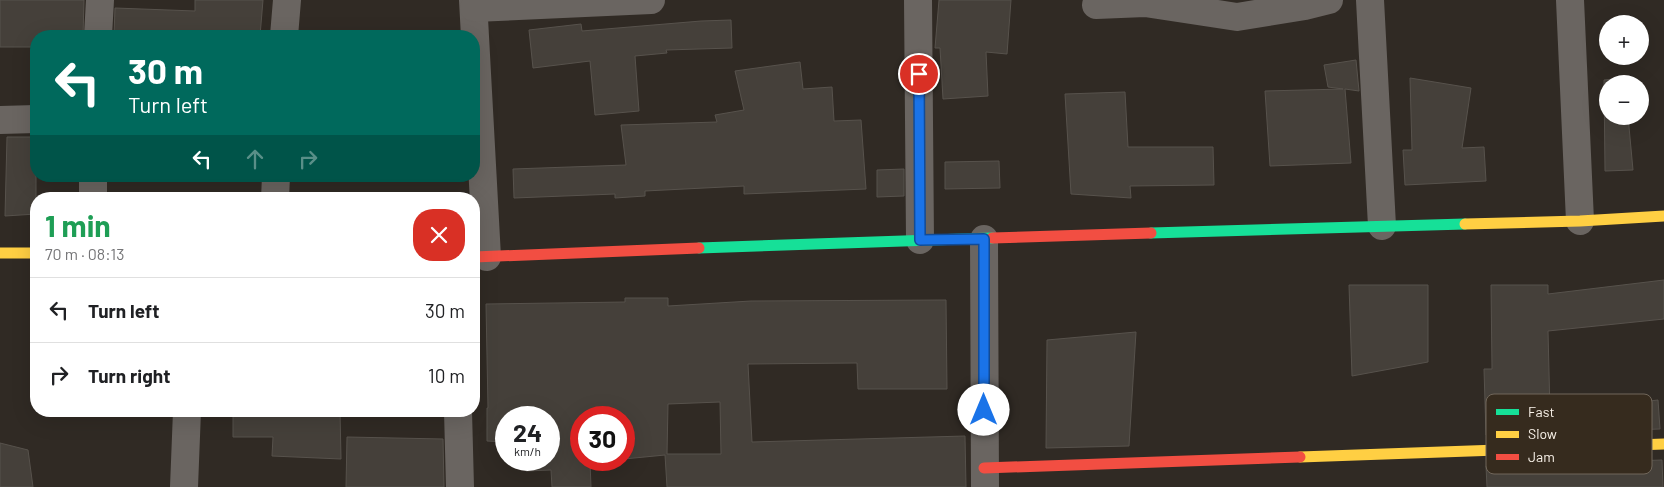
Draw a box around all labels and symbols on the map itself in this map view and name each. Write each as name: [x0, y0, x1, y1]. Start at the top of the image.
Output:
pin: [898, 53, 940, 95]
position arrow: [957, 383, 1009, 435]
legend: [1486, 394, 1652, 474]
text: Fast: [1528, 403, 1554, 420]
speed limit sign: 30: [570, 406, 635, 471]
text: Slow: [1528, 425, 1557, 442]
text: Jam: [1528, 448, 1555, 465]

